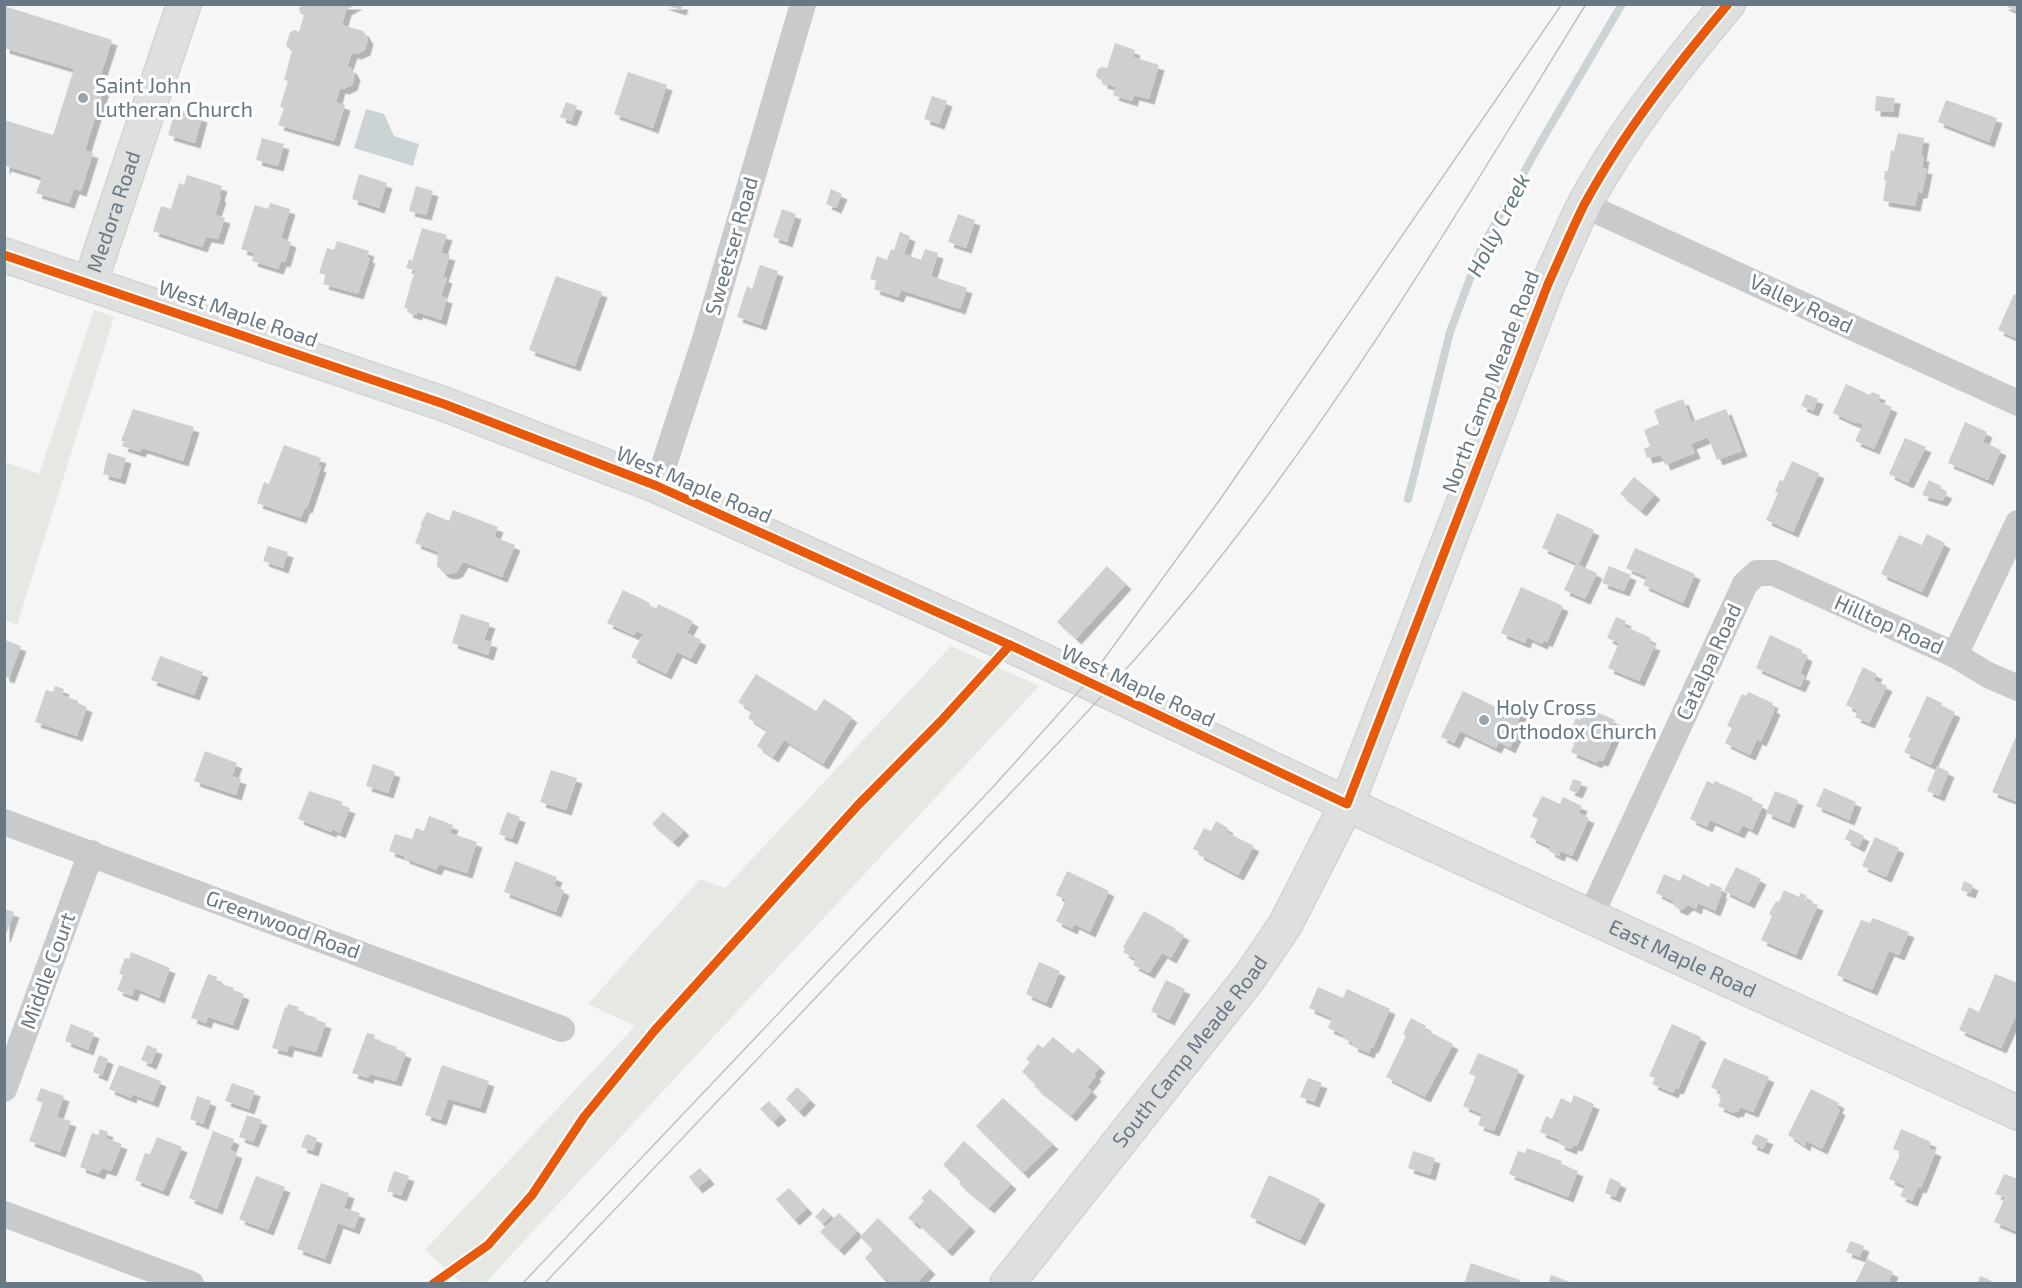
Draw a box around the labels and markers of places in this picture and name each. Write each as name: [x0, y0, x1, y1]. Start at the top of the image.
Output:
place label: Saint John Lutheran Church: [95, 72, 253, 121]
marker: Saint John Lutheran Church: [76, 91, 90, 105]
place label: Holy Cross Orthodox Church: [1496, 694, 1657, 743]
marker: Holy Cross Orthodox Church: [1477, 713, 1491, 727]

